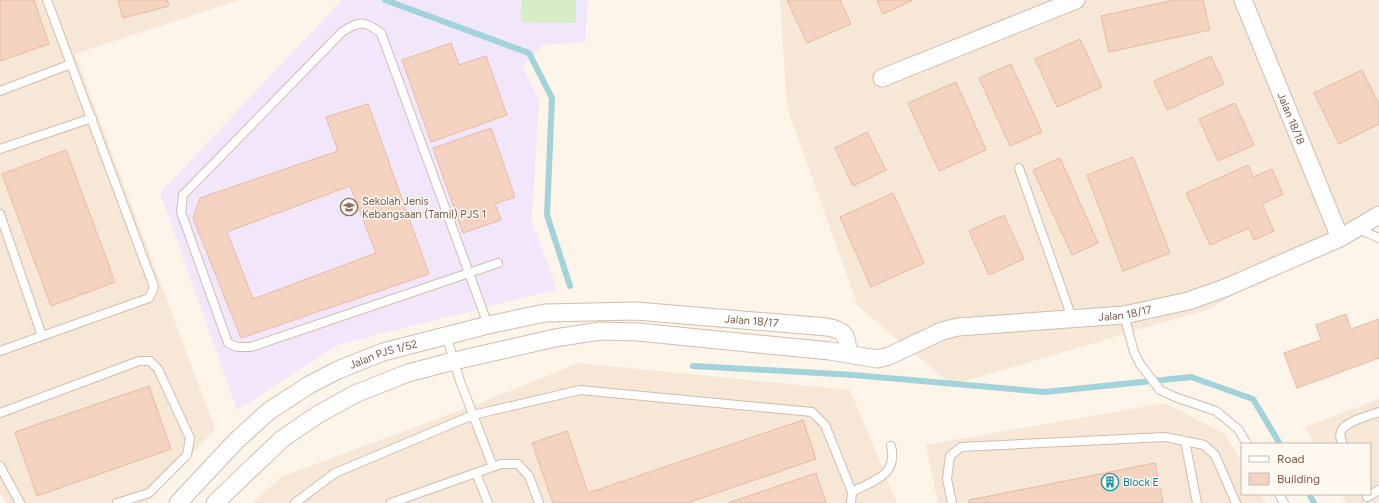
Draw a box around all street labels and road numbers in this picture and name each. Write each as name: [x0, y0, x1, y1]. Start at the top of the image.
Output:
street label: Jalan 18/18: [1275, 91, 1308, 147]
street label: Jalan 18/17: [1098, 303, 1153, 323]
street label: Jalan 18/17: [724, 312, 779, 329]
street label: Jalan PJS 1/52: [347, 337, 419, 371]

